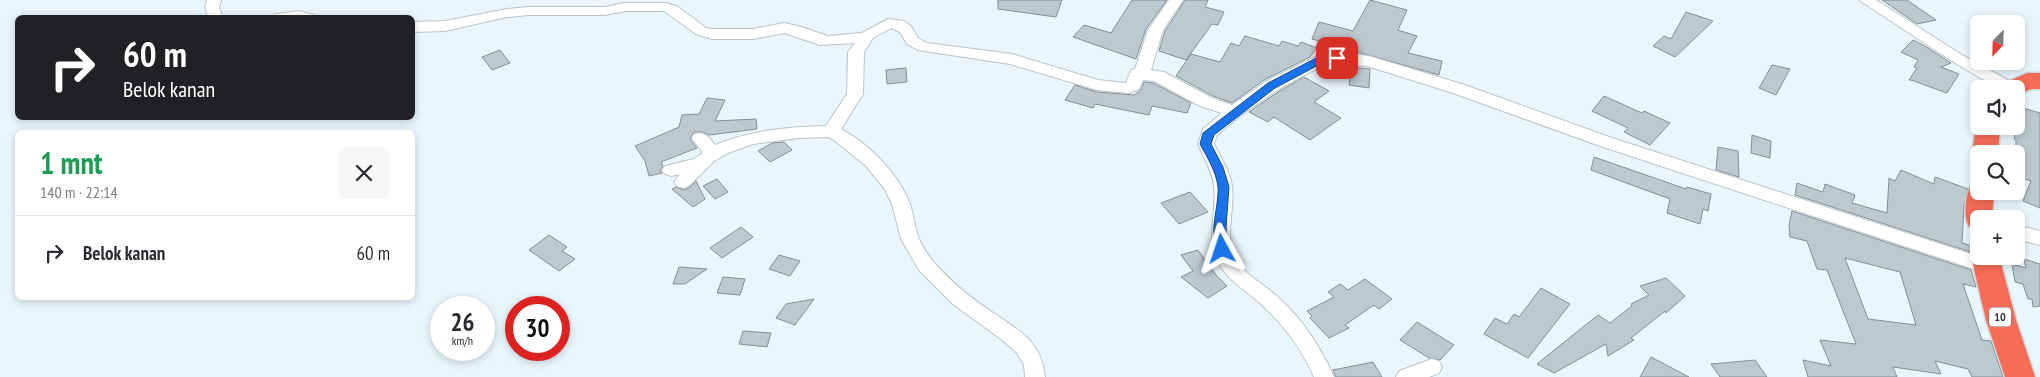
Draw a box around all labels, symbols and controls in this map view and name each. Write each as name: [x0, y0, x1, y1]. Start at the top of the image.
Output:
north arrow: [1970, 15, 2025, 70]
map controls: [1970, 15, 2025, 265]
text: 60 m: [123, 31, 187, 77]
icon: right: [40, 35, 105, 100]
pin: [1316, 37, 1358, 79]
icon: arrive: [1323, 44, 1351, 72]
text: Belok kanan: [123, 75, 215, 103]
button: sound: [1970, 80, 2025, 135]
text: 1 mnt: [40, 143, 103, 182]
button: search: [1970, 145, 2025, 200]
button: close: [338, 147, 390, 199]
text: 140 m · 22:14: [40, 182, 118, 202]
button: +: [1970, 210, 2025, 265]
position arrow: [1195, 222, 1247, 274]
icon: right: [40, 239, 68, 267]
text: Belok kanan: [83, 241, 165, 265]
text: 60 m: [357, 241, 390, 265]
speed limit sign: 30: [505, 296, 570, 361]
text: 26: [451, 306, 474, 338]
road number: 10: [1989, 308, 2011, 326]
text: km/h: [452, 333, 473, 348]

